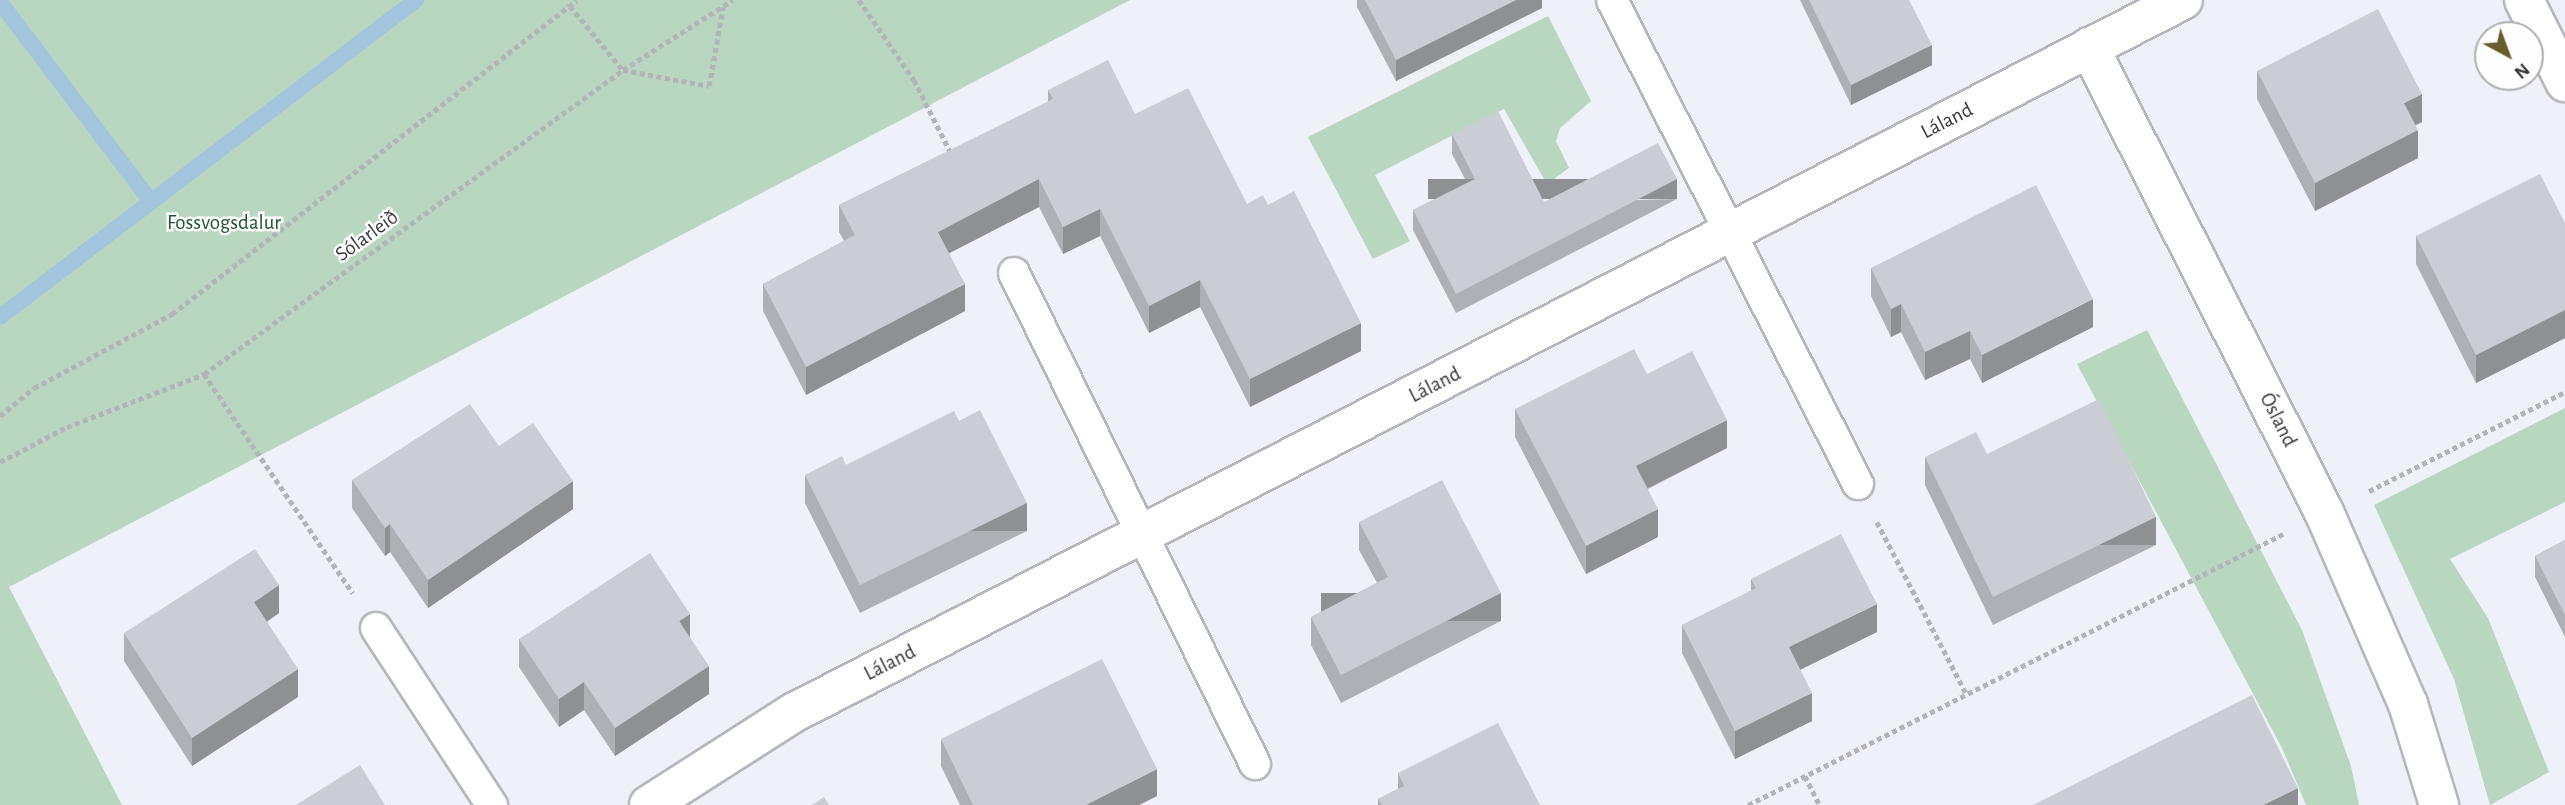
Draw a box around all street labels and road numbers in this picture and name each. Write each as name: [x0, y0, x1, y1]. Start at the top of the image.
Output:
street label: Láland: [1917, 97, 1977, 145]
street label: Sólarleið: [331, 205, 403, 267]
street label: Láland: [1405, 361, 1465, 409]
street label: Ósland: [2254, 389, 2302, 451]
street label: Láland: [860, 639, 920, 687]

